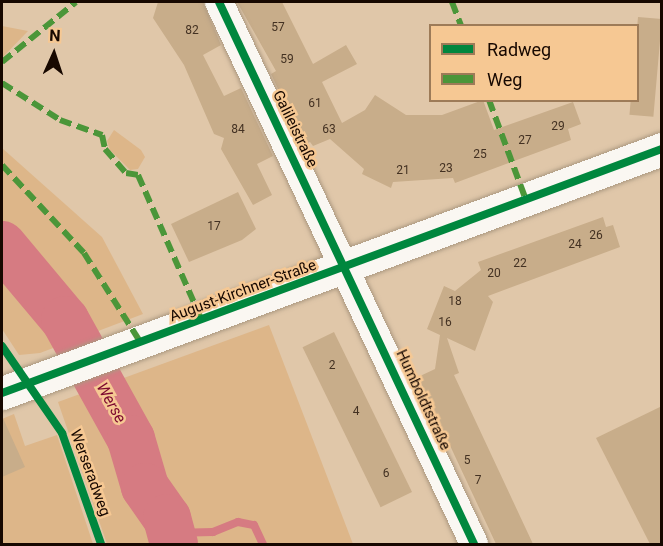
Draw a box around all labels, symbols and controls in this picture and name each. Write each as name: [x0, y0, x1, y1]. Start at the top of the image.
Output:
house number: 57: [271, 21, 285, 35]
north arrow: [24, 24, 84, 84]
house number: 82: [185, 24, 199, 38]
legend: [429, 24, 639, 102]
text: N: [49, 26, 61, 45]
text: Radweg: [487, 39, 551, 60]
house number: 59: [280, 53, 294, 67]
text: Weg: [487, 69, 522, 90]
street label: Galileistraße: [269, 88, 321, 170]
house number: 61: [308, 97, 322, 111]
house number: 29: [551, 120, 565, 134]
house number: 84: [231, 123, 245, 137]
house number: 63: [322, 123, 336, 137]
house number: 27: [518, 134, 532, 148]
house number: 25: [473, 148, 487, 162]
house number: 23: [439, 162, 453, 176]
house number: 21: [396, 164, 410, 178]
house number: 17: [207, 220, 221, 234]
house number: 26: [589, 229, 603, 243]
house number: 24: [568, 238, 582, 252]
street label: August-Kirchner-Straße: [167, 256, 319, 326]
house number: 22: [513, 257, 527, 271]
house number: 20: [487, 267, 501, 281]
house number: 18: [448, 295, 462, 309]
house number: 16: [438, 316, 452, 330]
street label: Humboldtstraße: [392, 347, 454, 453]
house number: 2: [329, 359, 335, 373]
water label: Werse: [92, 379, 130, 427]
house number: 4: [353, 405, 359, 419]
street label: Werseradweg: [66, 427, 114, 519]
house number: 5: [464, 454, 470, 468]
house number: 6: [383, 467, 389, 481]
house number: 7: [475, 474, 481, 488]

